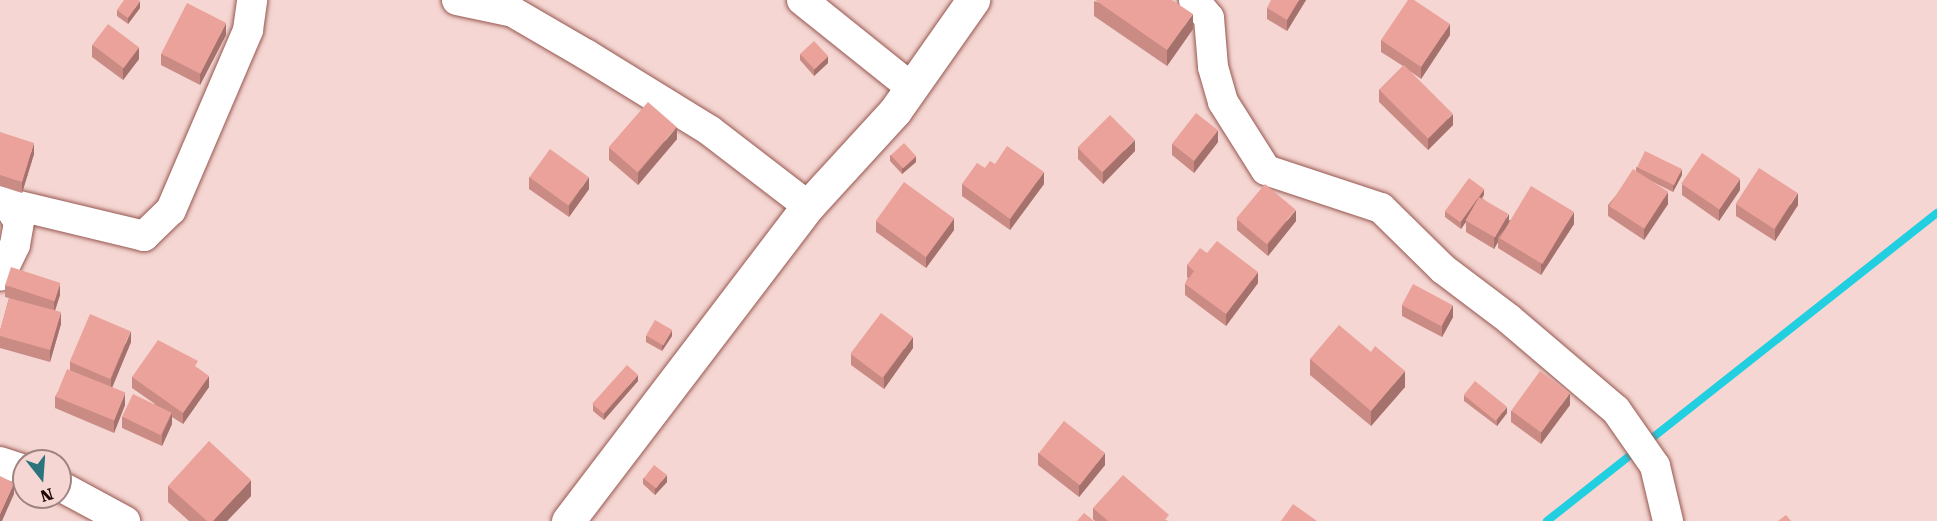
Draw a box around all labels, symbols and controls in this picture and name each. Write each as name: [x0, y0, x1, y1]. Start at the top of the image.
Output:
north arrow: [12, 449, 72, 509]
text: N: [38, 484, 56, 506]

